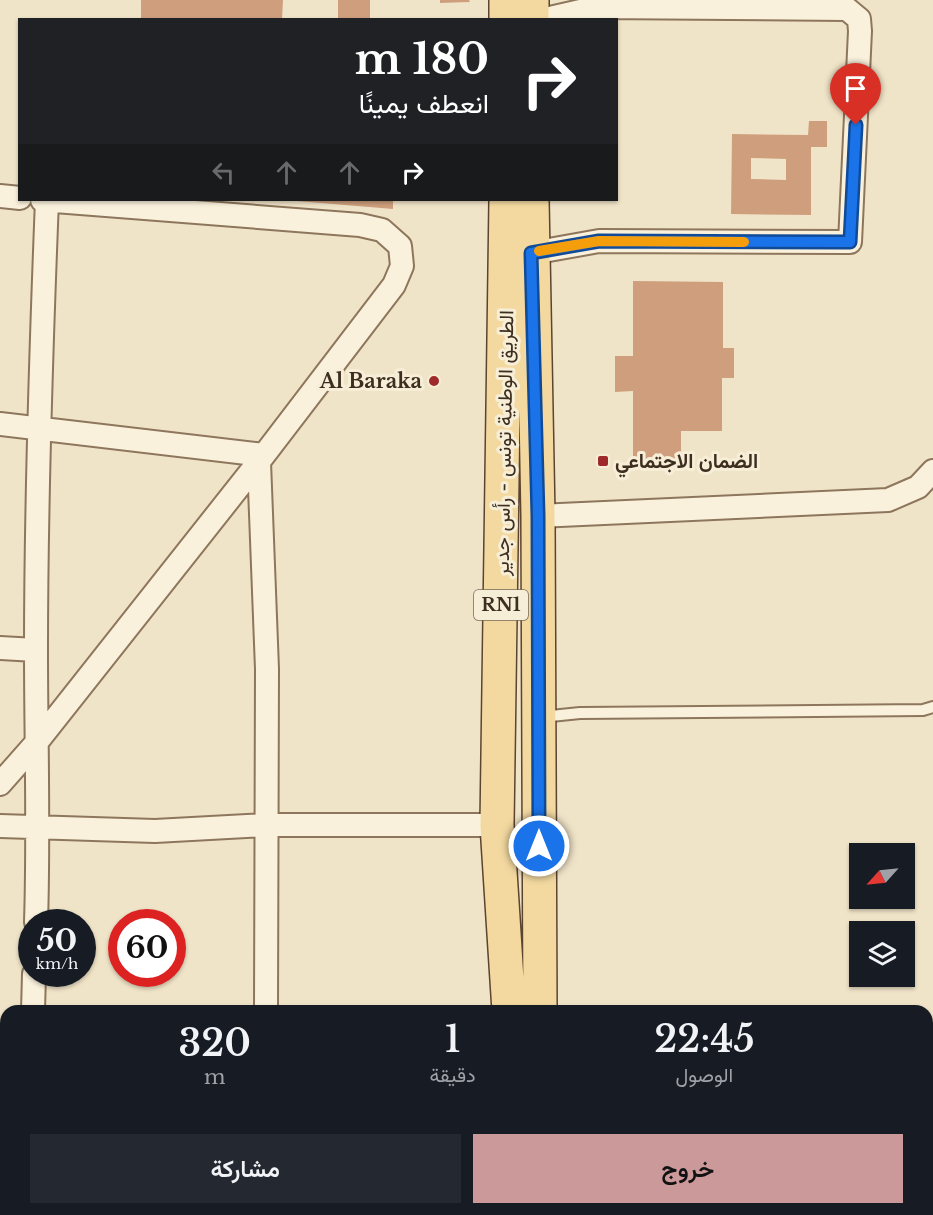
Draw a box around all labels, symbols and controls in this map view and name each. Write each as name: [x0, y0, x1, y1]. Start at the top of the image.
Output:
text: 180 m: [355, 33, 489, 85]
icon: right: [510, 42, 588, 120]
pin: [830, 63, 881, 125]
icon: arrive: [839, 72, 872, 105]
text: انعطف يمينًا: [359, 87, 489, 120]
icon: left: [207, 156, 240, 189]
icon: ahead: [270, 156, 303, 189]
icon: ahead: [333, 156, 366, 189]
icon: right: [396, 156, 429, 189]
street label: الطريق الوطنية تونس - رأس جدير: [490, 310, 519, 577]
place label: Al Baraka: [319, 369, 423, 393]
marker: Al Baraka: [427, 374, 441, 388]
place label: الضمان الاجتماعي: [615, 449, 758, 478]
marker: الضمان الاجتماعي: [596, 454, 610, 468]
road number: RN1: [474, 590, 528, 620]
position arrow: [507, 814, 571, 878]
north arrow: [849, 843, 915, 909]
map controls: [849, 843, 915, 987]
speed limit sign: 60: [108, 909, 186, 987]
button: layers: [849, 921, 915, 987]
text: 50: [37, 922, 77, 959]
text: km/h: [36, 954, 78, 973]
text: 1: [445, 1017, 460, 1062]
text: 22:45: [654, 1017, 755, 1062]
text: 320: [179, 1021, 251, 1066]
text: دقيقة: [429, 1063, 476, 1087]
text: الوصول: [675, 1063, 733, 1087]
text: m: [204, 1065, 225, 1089]
button: مشاركة: [30, 1134, 461, 1203]
button: خروج: [473, 1134, 903, 1203]

